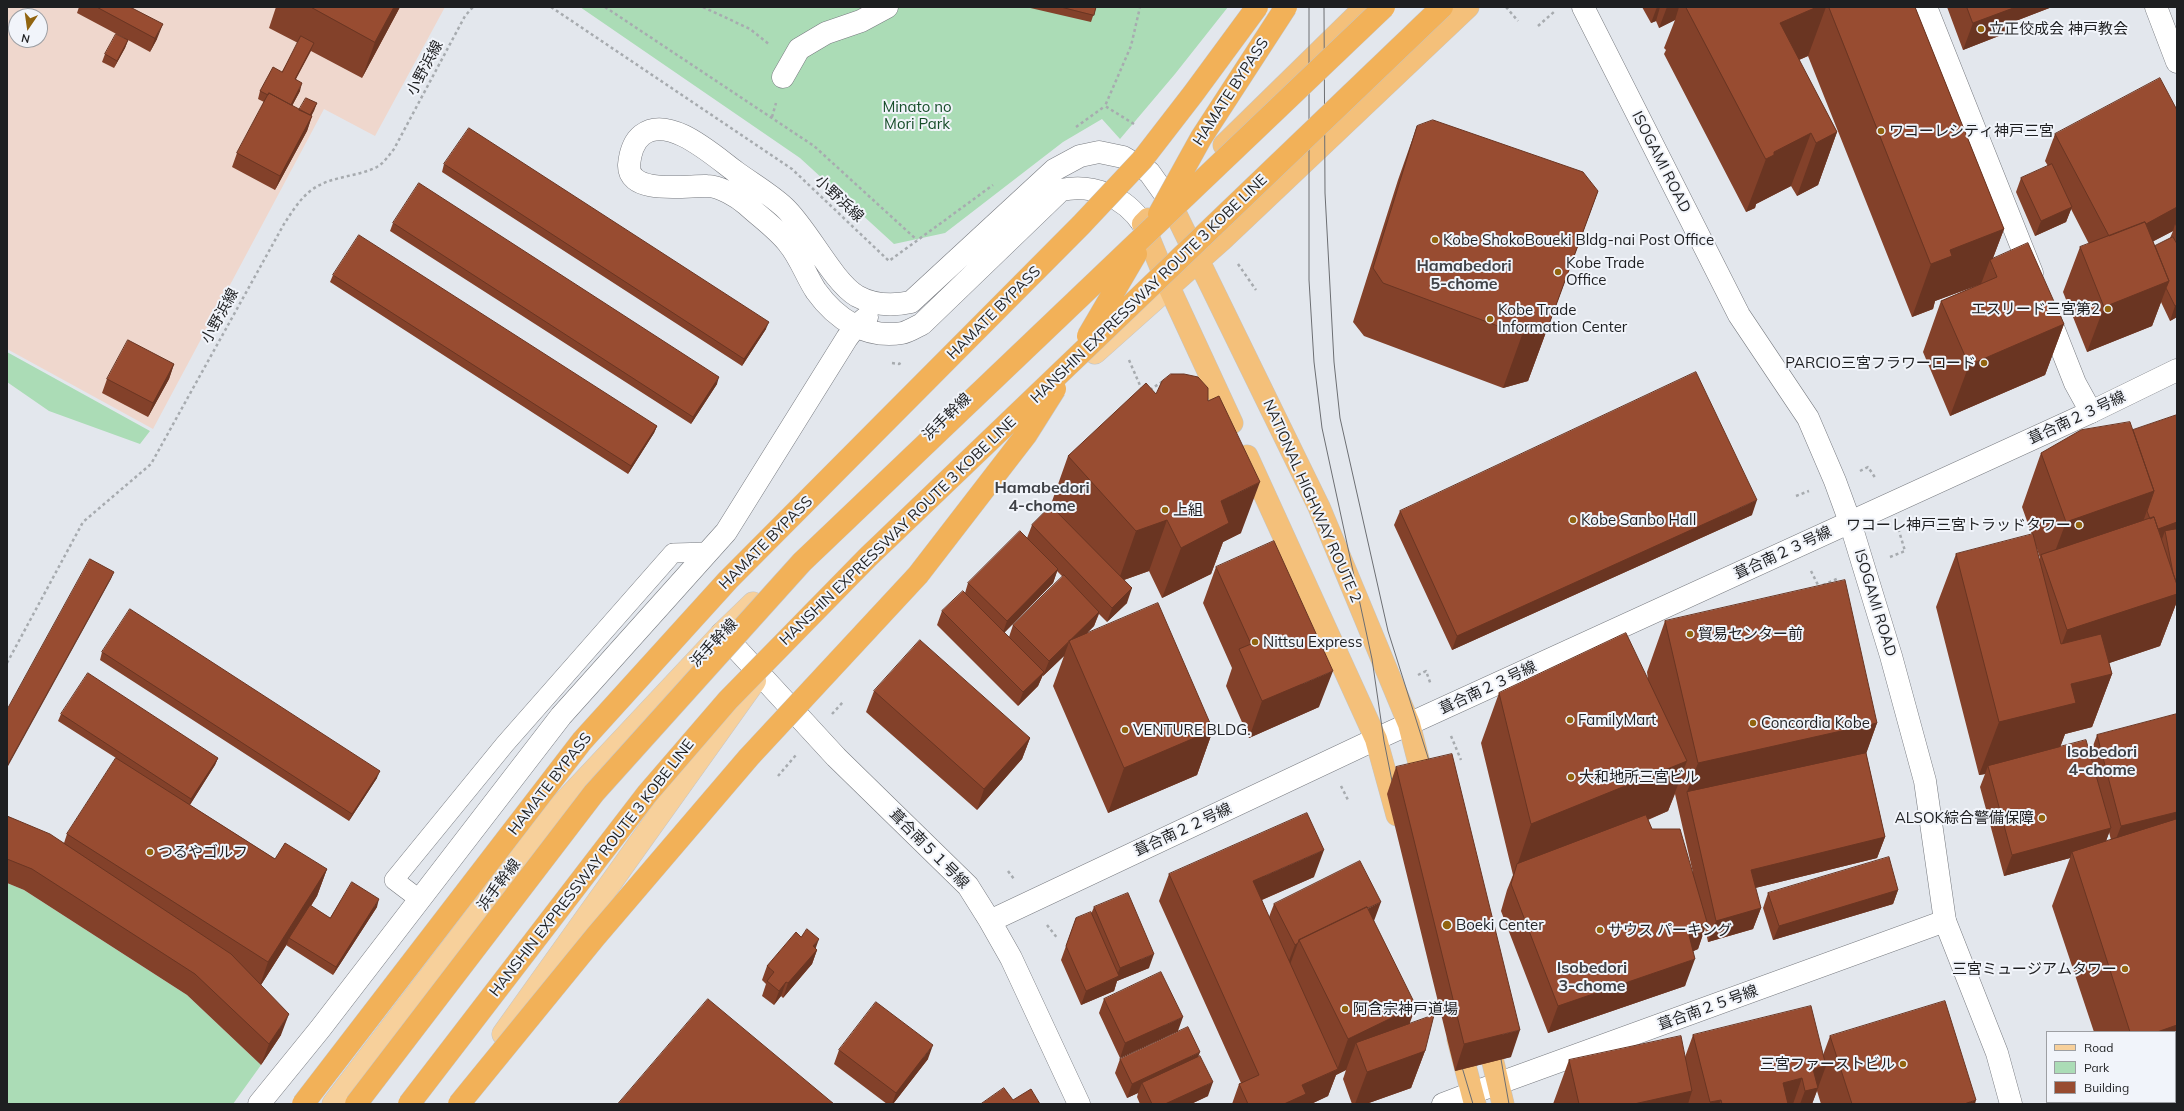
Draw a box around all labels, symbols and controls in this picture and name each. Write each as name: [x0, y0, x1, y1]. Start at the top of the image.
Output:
north arrow: [8, 8, 48, 48]
place label: 立正佼成会 神戸教会: [1989, 20, 2128, 38]
marker: 立正佼成会 神戸教会: [1976, 24, 1986, 34]
text: N: [20, 31, 31, 46]
street label: HAMATE BYPASS: [1189, 35, 1273, 149]
street label: 小野浜線: [403, 37, 447, 99]
park label: Minato no Mori Park: [882, 98, 952, 133]
street label: ISOGAMI ROAD: [1628, 108, 1694, 216]
place label: ワコーレシティ神戸三宮: [1889, 122, 2054, 140]
marker: ワコーレシティ神戸三宮: [1876, 126, 1886, 136]
street label: HANSHIN EXPRESSWAY ROUTE 3 KOBE LINE: [1027, 171, 1271, 407]
street label: 小野浜線: [811, 172, 867, 226]
place label: Kobe ShokoBoueki Bldg-nai Post Office: [1443, 231, 1714, 249]
marker: Kobe ShokoBoueki Bldg-nai Post Office: [1430, 235, 1440, 245]
place label: Kobe Trade Office: [1566, 254, 1644, 289]
district label: Hamabedori 5-chome: [1416, 256, 1512, 294]
street label: HAMATE BYPASS: [944, 263, 1044, 363]
marker: Kobe Trade Office: [1553, 267, 1563, 277]
street label: 小野浜線: [198, 285, 242, 347]
place label: エスリード三宮第2: [1971, 300, 2100, 318]
place label: Kobe Trade Information Center: [1498, 301, 1627, 336]
marker: エスリード三宮第2: [2103, 304, 2113, 314]
marker: Kobe Trade Information Center: [1485, 314, 1495, 324]
place label: PARCIO三宮フラワーロード: [1785, 354, 1976, 372]
marker: PARCIO三宮フラワーロード: [1979, 358, 1989, 368]
street label: 葺合南２３号線: [2026, 388, 2128, 448]
street label: 浜手幹線: [919, 390, 975, 444]
street label: NATIONAL HIGHWAY ROUTE 2: [1259, 397, 1365, 605]
street label: HANSHIN EXPRESSWAY ROUTE 3 KOBE LINE: [776, 413, 1020, 649]
district label: Hamabedori 4-chome: [994, 478, 1090, 516]
street label: HAMATE BYPASS: [716, 493, 816, 593]
place label: 上組: [1173, 501, 1203, 519]
marker: 上組: [1160, 505, 1170, 515]
place label: Kobe Sanbo Hall: [1581, 511, 1696, 529]
marker: Kobe Sanbo Hall: [1568, 515, 1578, 525]
place label: ワコーレ神戸三宮トラッドタワー: [1846, 516, 2071, 534]
marker: ワコーレ神戸三宮トラッドタワー: [2074, 520, 2084, 530]
street label: 葺合南２３号線: [1732, 523, 1834, 583]
street label: ISOGAMI ROAD: [1850, 547, 1900, 659]
street label: 浜手幹線: [687, 615, 741, 671]
place label: 貿易センター前: [1698, 625, 1803, 643]
marker: 貿易センター前: [1685, 629, 1695, 639]
place label: Nittsu Express: [1263, 633, 1362, 651]
marker: Nittsu Express: [1250, 637, 1260, 647]
street label: 葺合南２３号線: [1437, 658, 1539, 718]
place label: FamilyMart: [1578, 711, 1656, 729]
place label: Concordia Kobe: [1761, 714, 1870, 732]
marker: FamilyMart: [1565, 715, 1575, 725]
marker: Concordia Kobe: [1748, 718, 1758, 728]
place label: VENTURE BLDG.: [1133, 721, 1251, 739]
marker: VENTURE BLDG.: [1120, 725, 1130, 735]
street label: HAMATE BYPASS: [505, 729, 595, 839]
street label: HANSHIN EXPRESSWAY ROUTE 3 KOBE LINE: [486, 736, 698, 1000]
district label: Isobedori 4-chome: [2067, 742, 2137, 780]
place label: 大和地所三宮ビル: [1579, 768, 1699, 786]
marker: 大和地所三宮ビル: [1566, 772, 1576, 782]
street label: 葺合南２２号線: [1132, 800, 1234, 860]
street label: 葺合南５１号線: [886, 806, 972, 892]
place label: ALSOK綜合警備保障: [1895, 809, 2034, 827]
marker: ALSOK綜合警備保障: [2037, 813, 2047, 823]
place label: つるやゴルフ: [158, 843, 248, 861]
marker: つるやゴルフ: [145, 847, 155, 857]
street label: 浜手幹線: [474, 856, 524, 914]
place label: Boeki Center: [1456, 916, 1544, 934]
marker: Boeki Center: [1441, 919, 1453, 931]
place label: サウス パーキング: [1608, 921, 1732, 939]
marker: サウス パーキング: [1595, 925, 1605, 935]
district label: Isobedori 3-chome: [1557, 958, 1627, 996]
place label: 三宮ミュージアムタワー: [1952, 960, 2117, 978]
marker: 三宮ミュージアムタワー: [2120, 964, 2130, 974]
street label: 葺合南２５号線: [1656, 982, 1760, 1034]
place label: 阿含宗神戸道場: [1353, 1000, 1458, 1018]
marker: 阿含宗神戸道場: [1340, 1004, 1350, 1014]
legend: [2046, 1031, 2176, 1103]
text: Road: [2084, 1040, 2113, 1055]
place label: 三宮ファーストビル: [1760, 1055, 1895, 1073]
marker: 三宮ファーストビル: [1898, 1059, 1908, 1069]
text: Park: [2084, 1060, 2109, 1075]
text: Building: [2084, 1080, 2129, 1095]

